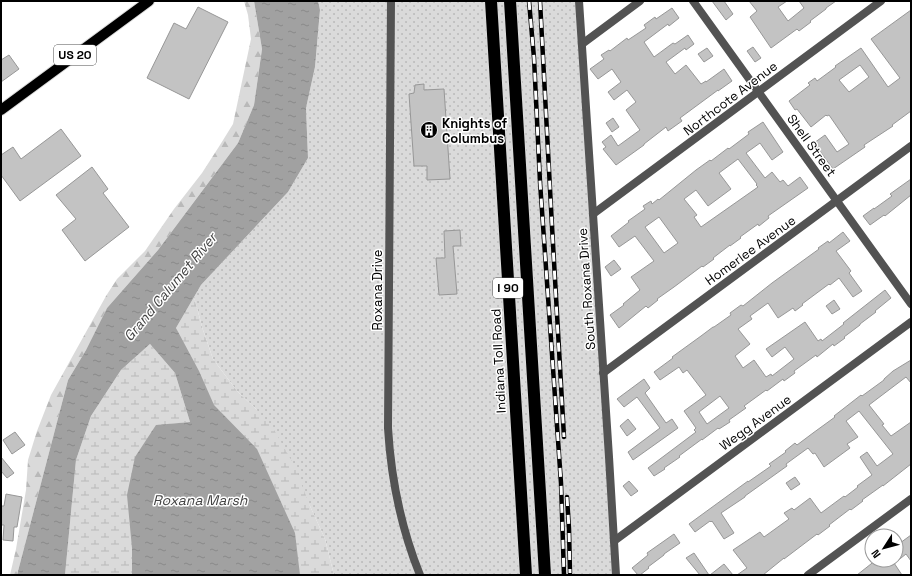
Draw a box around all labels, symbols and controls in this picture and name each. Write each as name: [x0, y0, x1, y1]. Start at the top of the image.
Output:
road number: US 20: [54, 45, 96, 65]
street label: Northcote Avenue: [680, 57, 781, 139]
street label: Shell Street: [783, 111, 840, 180]
place label: Knights of Columbus: [442, 115, 508, 147]
building icon: Knights of Columbus: [419, 120, 439, 140]
street label: Homerlee Avenue: [702, 212, 799, 289]
water label: Grand Calumet River: [119, 228, 222, 345]
street label: South Roxana Drive: [574, 228, 599, 350]
street label: Roxana Drive: [369, 250, 386, 330]
road number: I 90: [493, 278, 523, 298]
street label: Indiana Toll Road: [487, 308, 510, 414]
street label: Wegg Avenue: [716, 391, 795, 454]
water label: Roxana Marsh: [153, 491, 248, 509]
north arrow: [864, 528, 904, 568]
text: N: [868, 547, 884, 561]

